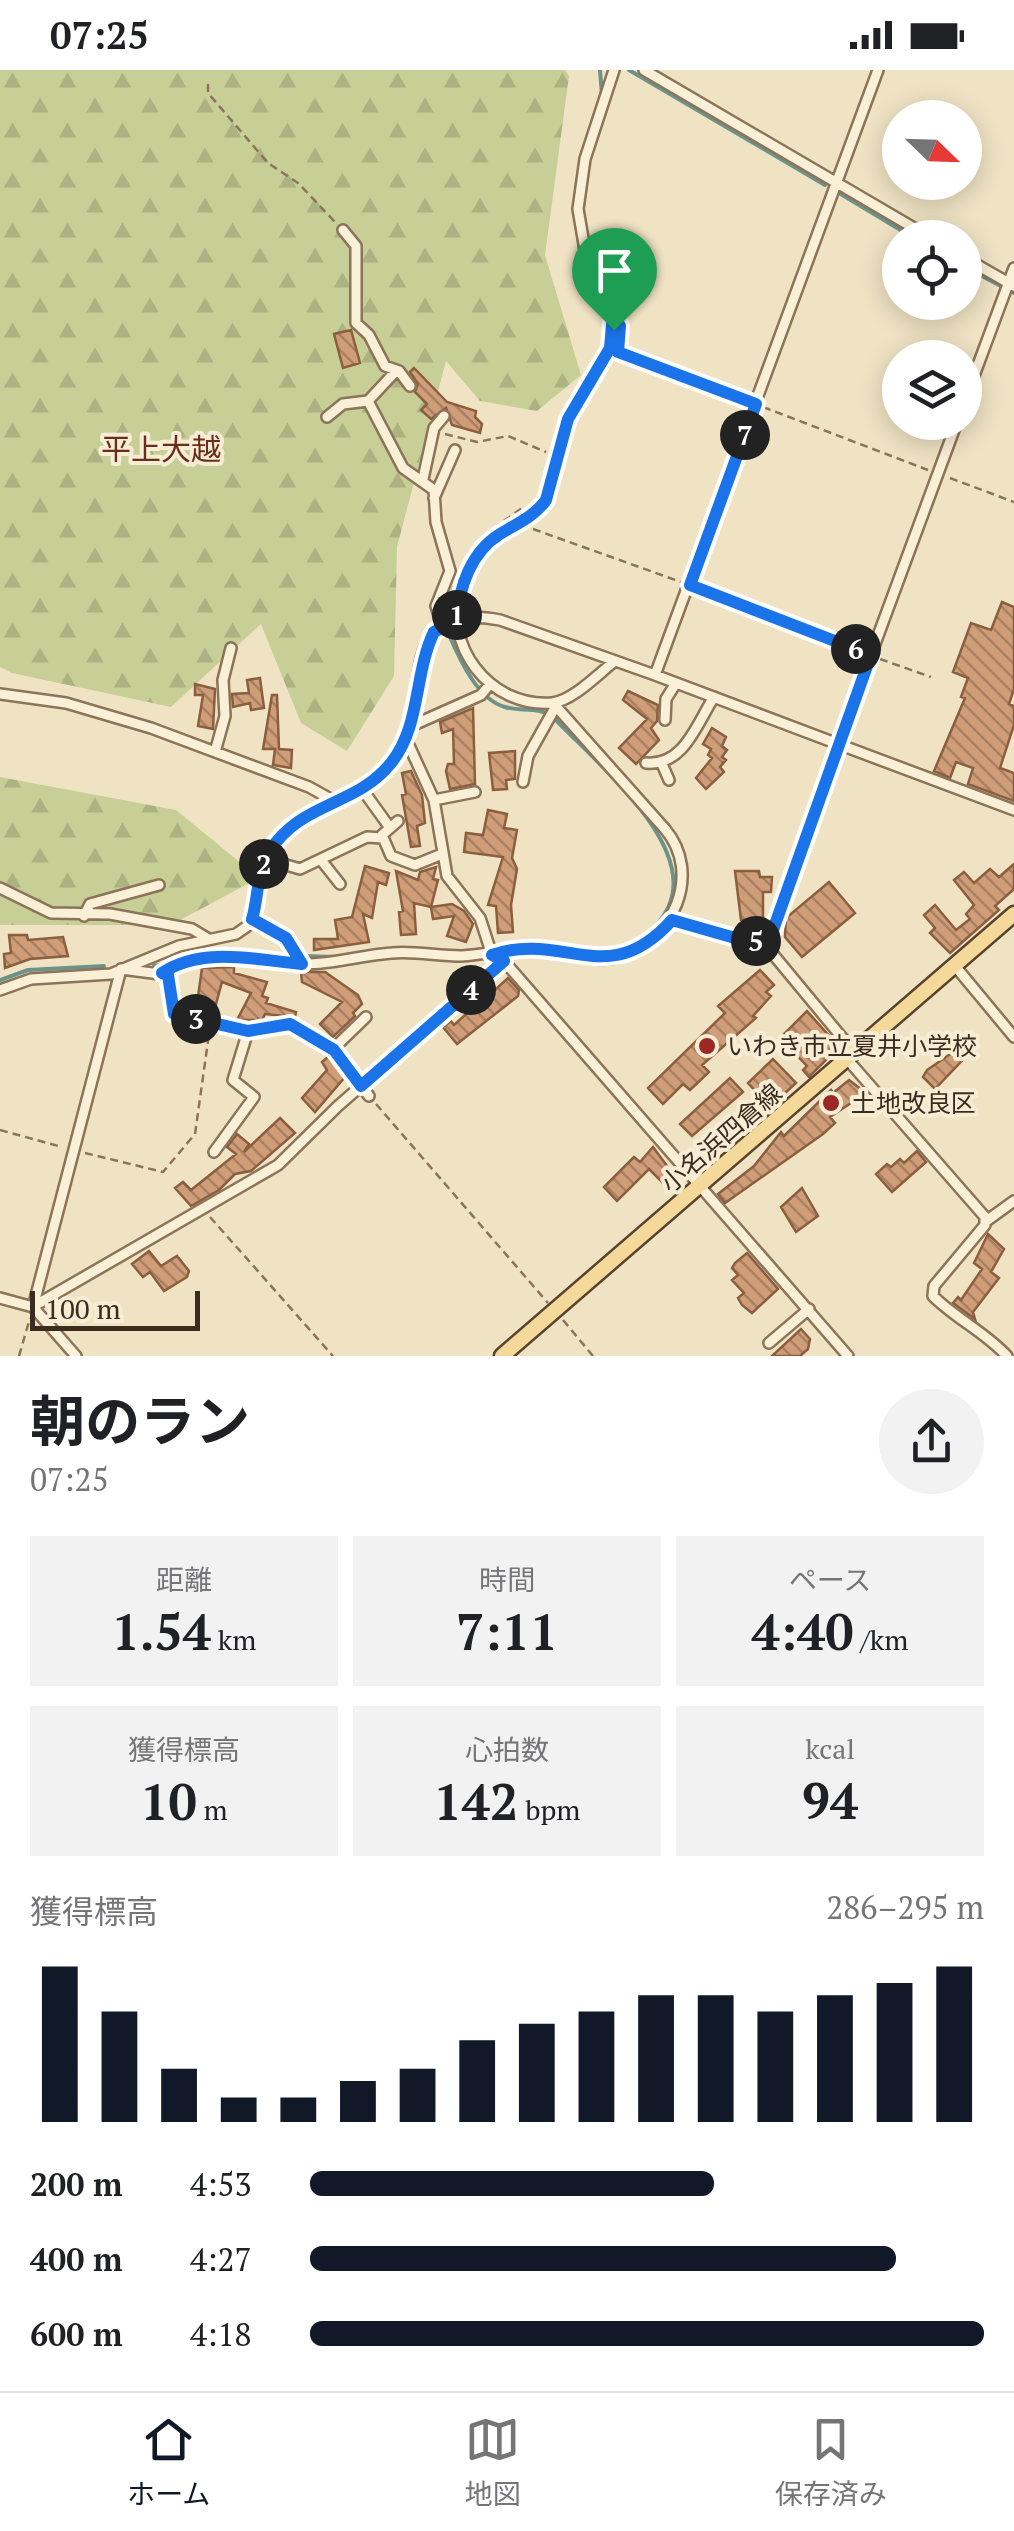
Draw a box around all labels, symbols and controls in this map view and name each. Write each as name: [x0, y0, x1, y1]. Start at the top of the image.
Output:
text: 07:25: [50, 10, 149, 60]
north arrow: [882, 100, 982, 200]
map controls: [882, 100, 982, 440]
button: locate: [882, 220, 982, 320]
pin: [572, 228, 657, 331]
icon: arrive: [587, 243, 642, 298]
button: layers: [882, 340, 982, 440]
pin: 7: [720, 410, 770, 460]
text: 7: [737, 416, 753, 453]
district label: 平上大越: [101, 429, 221, 469]
pin: 1: [432, 590, 482, 640]
text: 1: [449, 596, 465, 633]
pin: 6: [831, 624, 881, 674]
text: 6: [848, 630, 864, 667]
pin: 2: [239, 839, 289, 889]
text: 2: [256, 845, 272, 882]
pin: 5: [731, 916, 781, 966]
text: 5: [748, 922, 764, 959]
pin: 4: [446, 965, 496, 1015]
text: 4: [463, 971, 479, 1008]
pin: 3: [171, 994, 221, 1044]
text: 3: [188, 1000, 204, 1037]
place label: いわき市立夏井小学校: [727, 1029, 977, 1062]
marker: いわき市立夏井小学校: [696, 1035, 718, 1057]
street label: 小名浜四倉線: [653, 1076, 788, 1199]
place label: 土地改良区: [851, 1086, 976, 1119]
marker: 土地改良区: [820, 1092, 842, 1114]
scale bar: [30, 1286, 200, 1330]
text: 100 m: [45, 1290, 121, 1327]
text: 朝のラン: [30, 1384, 250, 1457]
button: share: [879, 1389, 984, 1494]
text: 07:25: [30, 1458, 109, 1500]
text: 距離: [156, 1561, 212, 1598]
text: 時間: [479, 1561, 535, 1598]
text: ペース: [789, 1561, 871, 1598]
text: 1.54: [112, 1598, 211, 1664]
text: 7:11: [456, 1598, 558, 1664]
text: 4:40: [752, 1598, 853, 1664]
text: km: [211, 1621, 256, 1658]
text: /km: [853, 1621, 908, 1658]
text: kcal: [805, 1730, 855, 1767]
text: 獲得標高: [128, 1731, 240, 1768]
text: 心拍数: [465, 1731, 549, 1768]
text: 94: [802, 1767, 858, 1833]
text: 10: [140, 1768, 197, 1834]
text: 142: [434, 1768, 518, 1834]
text: m: [197, 1791, 228, 1828]
text: bpm: [518, 1791, 580, 1828]
text: 286–295 m: [826, 1886, 984, 1928]
text: 獲得標高: [30, 1890, 158, 1932]
text: 200 m: [30, 2163, 122, 2205]
text: 4:53: [190, 2163, 252, 2205]
text: 400 m: [30, 2238, 122, 2280]
text: 4:27: [190, 2238, 252, 2280]
text: 600 m: [30, 2313, 122, 2355]
text: 4:18: [190, 2313, 252, 2355]
tab: ホーム: [127, 2412, 210, 2512]
tab: 地図: [465, 2412, 521, 2512]
tab: 保存済み: [775, 2412, 887, 2512]

